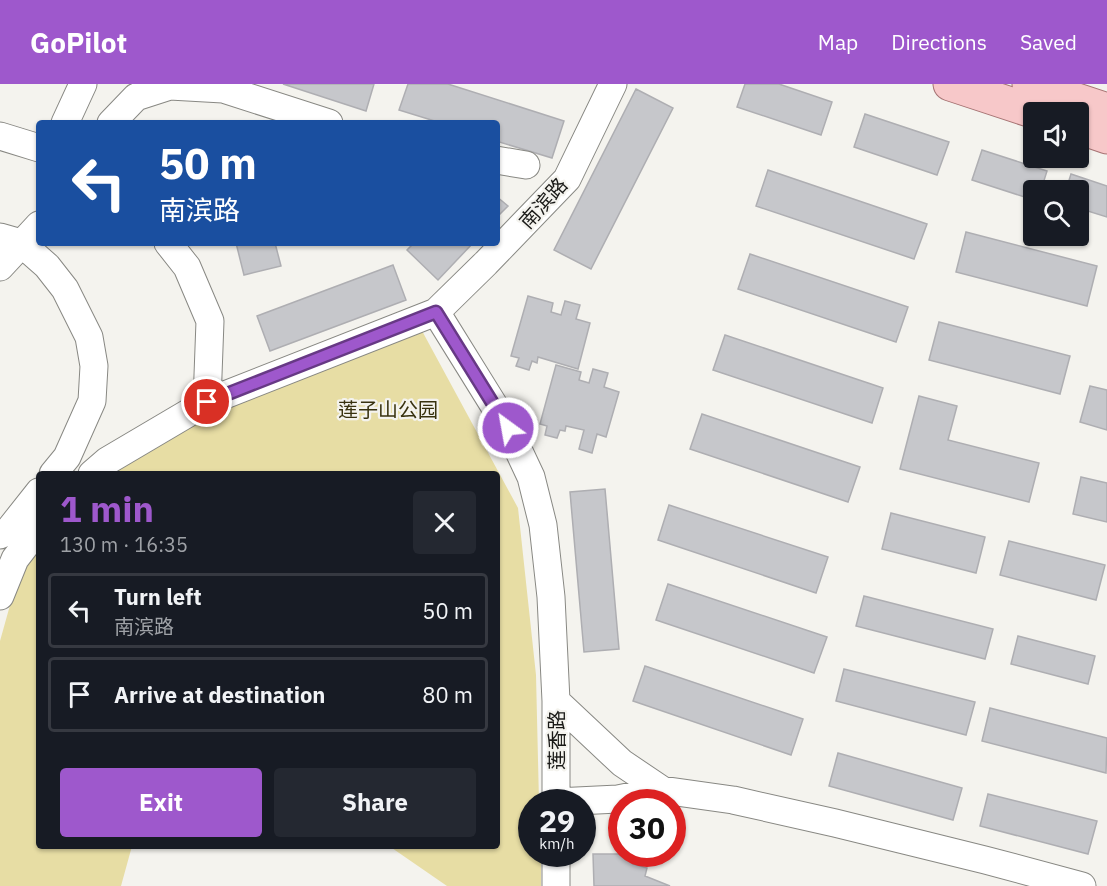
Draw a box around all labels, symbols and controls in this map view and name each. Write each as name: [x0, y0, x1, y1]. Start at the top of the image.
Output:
text: GoPilot: [30, 24, 127, 61]
text: Map: [818, 28, 858, 56]
text: Directions: [891, 28, 987, 56]
text: Saved: [1020, 28, 1077, 56]
map controls: [1023, 102, 1089, 246]
button: sound: [1023, 102, 1089, 168]
text: 50 m: [159, 136, 257, 191]
icon: left: [60, 144, 138, 222]
street label: 南滨路: [513, 172, 573, 234]
button: search: [1023, 180, 1089, 246]
text: 南滨路: [159, 192, 240, 227]
pin: [181, 376, 232, 427]
icon: arrive: [190, 385, 223, 418]
park label: 莲子山公园: [338, 396, 438, 423]
position arrow: [476, 396, 540, 460]
text: 1 min: [60, 485, 154, 532]
button: close: [413, 491, 476, 554]
text: 130 m · 16:35: [60, 531, 188, 558]
text: Turn left: [114, 582, 202, 611]
icon: left: [63, 594, 96, 627]
text: 50 m: [422, 596, 473, 625]
text: 南滨路: [114, 613, 174, 640]
icon: arrive: [63, 678, 96, 711]
text: Arrive at destination: [114, 680, 325, 709]
text: 80 m: [422, 680, 473, 709]
street label: 莲香路: [543, 710, 570, 770]
button: Exit: [60, 768, 262, 837]
button: Share: [274, 768, 476, 837]
speed limit sign: 30: [608, 789, 686, 867]
text: 29: [539, 801, 575, 840]
text: km/h: [539, 834, 575, 853]

